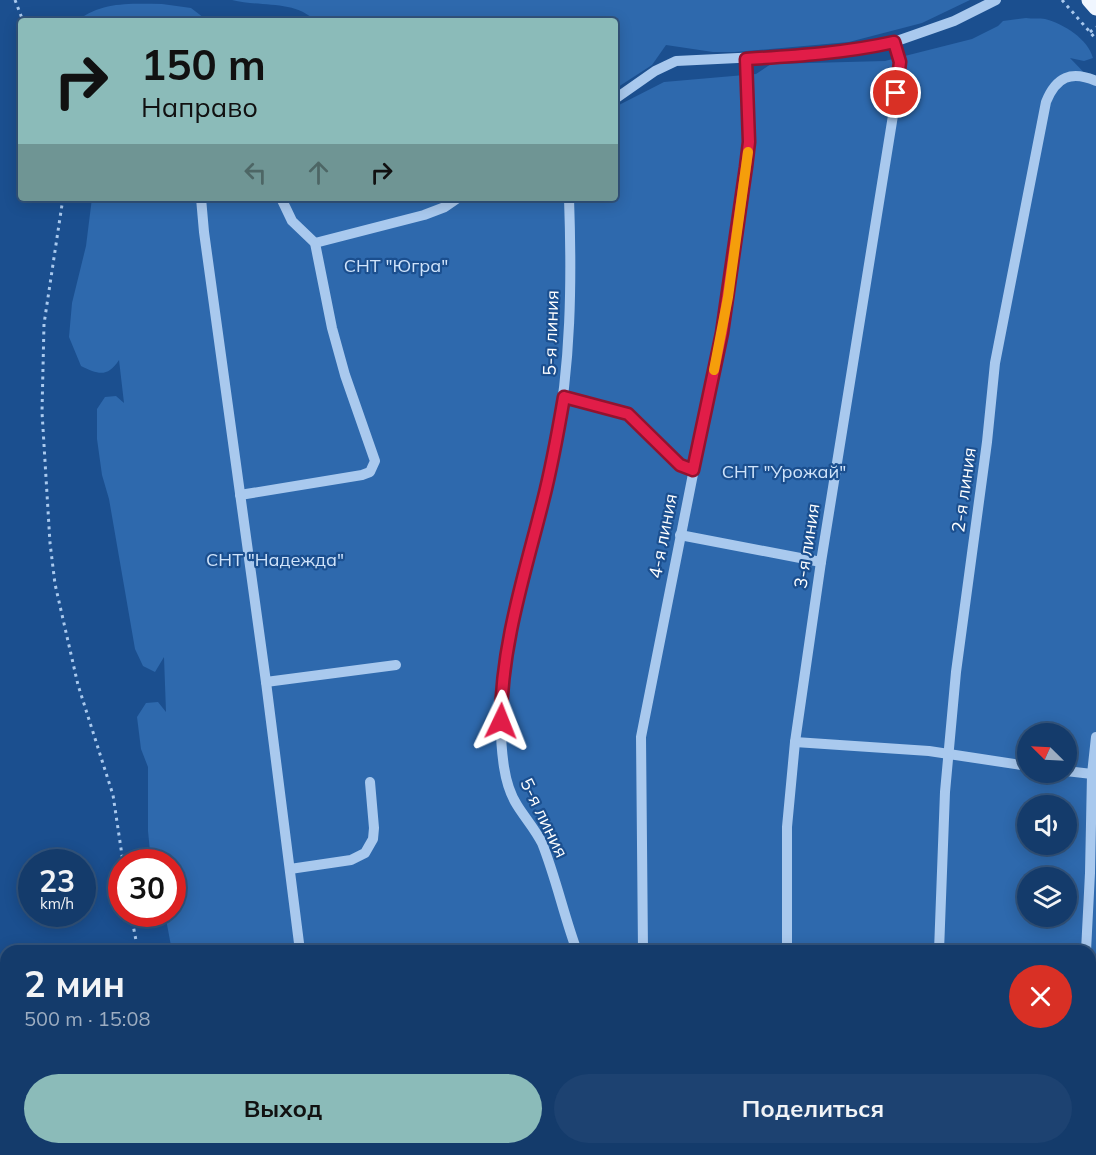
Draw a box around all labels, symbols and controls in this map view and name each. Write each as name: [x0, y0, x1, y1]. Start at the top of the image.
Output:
text: 150 m: [141, 38, 266, 91]
icon: right: [42, 42, 120, 120]
pin: [870, 67, 921, 118]
icon: arrive: [879, 76, 912, 109]
text: Направо: [141, 90, 258, 124]
icon: left: [239, 156, 272, 189]
icon: ahead: [302, 156, 335, 189]
icon: right: [365, 156, 398, 189]
park label: СНТ "Югра": [344, 254, 448, 277]
street label: 5-я линия: [538, 290, 563, 376]
street label: 2-я линия: [946, 446, 981, 534]
park label: СНТ "Урожай": [722, 460, 846, 483]
street label: 4-я линия: [643, 492, 682, 580]
street label: 3-я линия: [788, 502, 825, 590]
park label: СНТ "Надежда": [206, 548, 344, 571]
position arrow: [469, 689, 533, 753]
north arrow: [1017, 723, 1077, 783]
map controls: [1017, 723, 1077, 927]
street label: 5-я линия: [515, 774, 574, 861]
button: sound: [1017, 795, 1077, 855]
speed limit sign: 30: [108, 849, 186, 927]
text: 23: [39, 862, 75, 900]
button: layers: [1017, 867, 1077, 927]
text: km/h: [40, 894, 74, 913]
text: 2 мин: [24, 961, 125, 1006]
button: close: [1009, 965, 1072, 1028]
text: 500 m · 15:08: [24, 1006, 150, 1031]
button: Выход: [24, 1074, 542, 1143]
button: Поделиться: [554, 1074, 1072, 1143]

